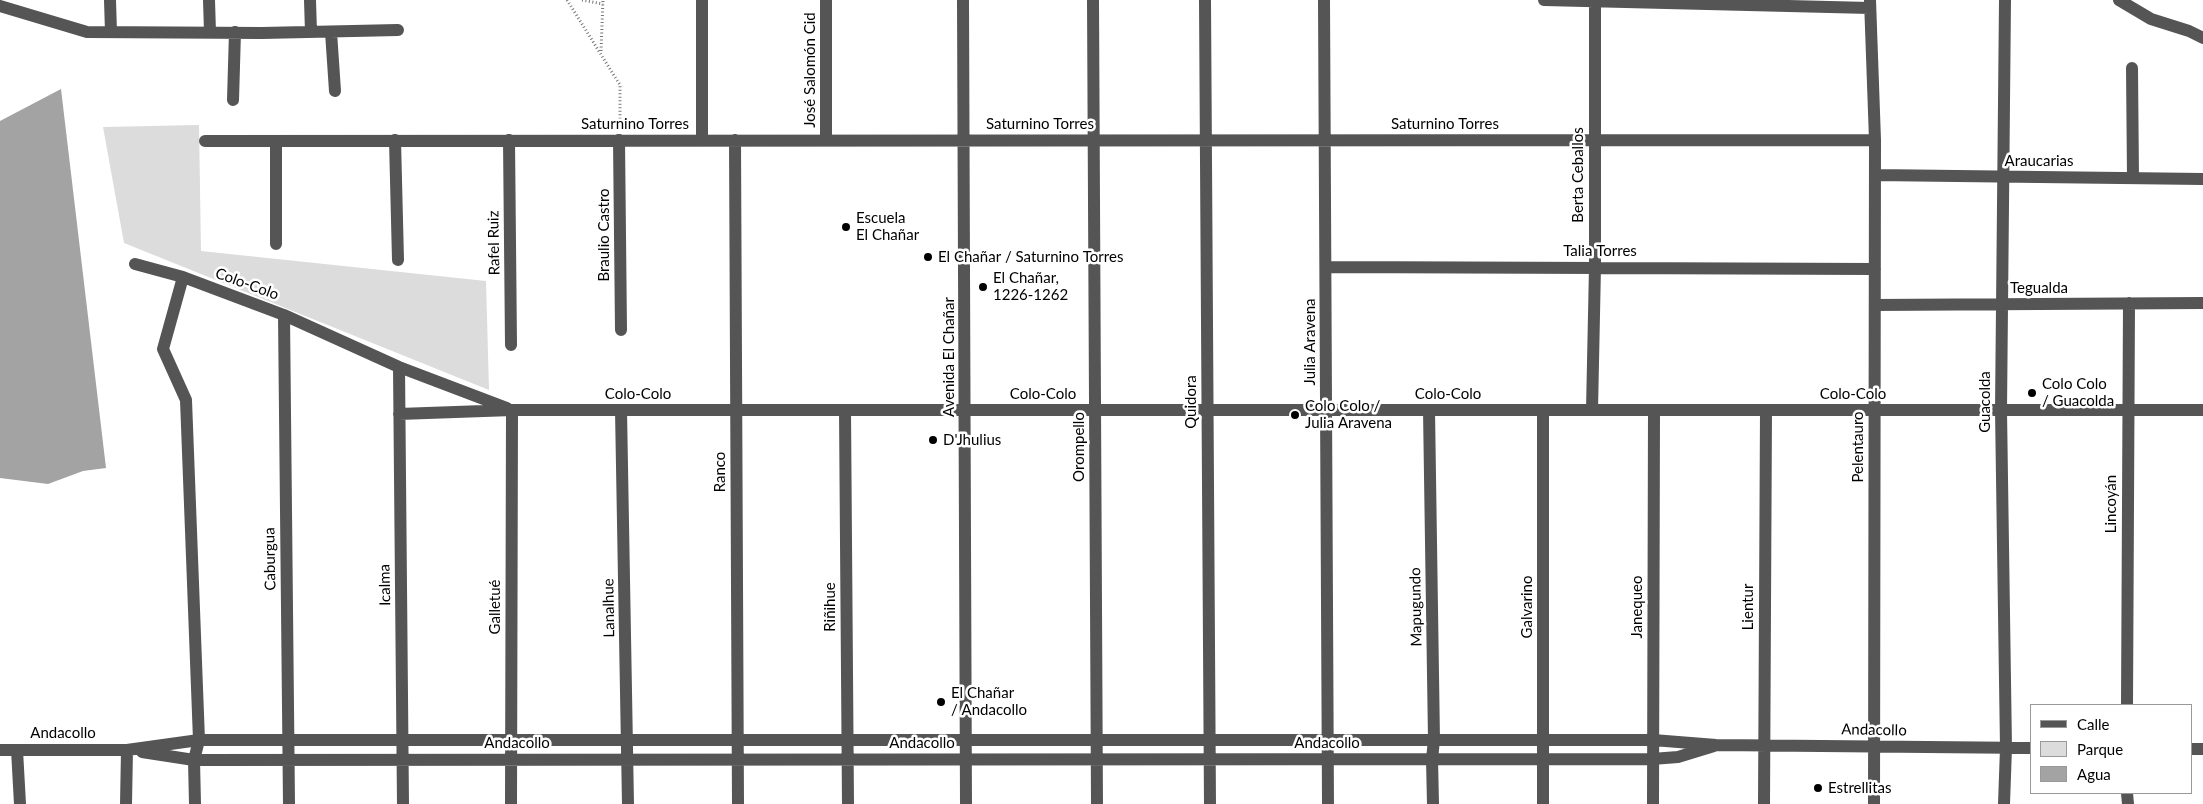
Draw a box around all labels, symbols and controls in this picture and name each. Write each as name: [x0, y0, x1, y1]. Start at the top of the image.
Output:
street label: José Salomón Cid: [801, 12, 819, 128]
street label: Saturnino Torres: [581, 115, 689, 133]
street label: Saturnino Torres: [986, 115, 1094, 133]
street label: Saturnino Torres: [1391, 115, 1499, 133]
street label: Berta Ceballos: [1569, 127, 1587, 223]
street label: Araucarias: [2005, 152, 2073, 170]
street label: Braulio Castro: [595, 188, 613, 282]
place label: Escuela El Chañar: [856, 209, 919, 244]
street label: Rafel Ruiz: [484, 210, 504, 276]
marker: Escuela El Chañar: [840, 221, 852, 233]
street label: Talia Torres: [1563, 242, 1637, 260]
place label: El Chañar / Saturnino Torres: [938, 248, 1123, 266]
marker: El Chañar / Saturnino Torres: [922, 251, 934, 263]
street label: Colo-Colo: [213, 264, 281, 304]
place label: El Chañar, 1226-1262: [993, 269, 1068, 304]
street label: Tegualda: [2010, 279, 2068, 297]
marker: El Chañar, 1226-1262: [977, 281, 989, 293]
street label: Avenida El Chañar: [940, 297, 958, 417]
street label: Julia Aravena: [1301, 299, 1319, 385]
street label: Guacolda: [1976, 371, 1994, 433]
street label: Quidora: [1182, 375, 1200, 429]
place label: Colo Colo / Guacolda: [2042, 375, 2114, 410]
street label: Colo-Colo: [605, 385, 671, 403]
street label: Colo-Colo: [1010, 385, 1076, 403]
street label: Colo-Colo: [1415, 385, 1481, 403]
street label: Colo-Colo: [1820, 385, 1886, 403]
marker: Colo Colo / Guacolda: [2026, 387, 2038, 399]
place label: Colo Colo / Julia Aravena: [1305, 397, 1392, 432]
marker: Colo Colo / Julia Aravena: [1289, 409, 1301, 421]
street label: Pelentauro: [1849, 411, 1867, 483]
street label: Orompello: [1070, 412, 1088, 482]
place label: D'Jhulius: [943, 431, 1001, 449]
marker: D'Jhulius: [927, 434, 939, 446]
street label: Ranco: [711, 452, 729, 492]
street label: Lincoyán: [2102, 475, 2120, 533]
street label: Caburgua: [260, 527, 280, 591]
street label: Icalma: [376, 564, 394, 606]
street label: Mapugundo: [1406, 567, 1426, 647]
street label: Galvarino: [1518, 576, 1536, 638]
street label: Janequeo: [1628, 576, 1646, 638]
street label: Lanalhue: [599, 578, 619, 638]
street label: Galletué: [486, 580, 504, 634]
street label: Riñihue: [821, 582, 839, 632]
street label: Lientur: [1739, 584, 1757, 630]
place label: El Chañar / Andacollo: [951, 684, 1027, 719]
marker: El Chañar / Andacollo: [935, 696, 947, 708]
legend: [2030, 704, 2193, 794]
text: Calle: [2077, 715, 2109, 733]
street label: Andacollo: [1841, 720, 1907, 740]
street label: Andacollo: [30, 724, 96, 742]
street label: Andacollo: [484, 734, 550, 752]
street label: Andacollo: [889, 734, 955, 752]
street label: Andacollo: [1294, 734, 1360, 752]
text: Parque: [2077, 740, 2123, 758]
text: Agua: [2077, 765, 2111, 783]
place label: Estrellitas: [1828, 779, 1891, 797]
marker: Estrellitas: [1812, 782, 1824, 794]

